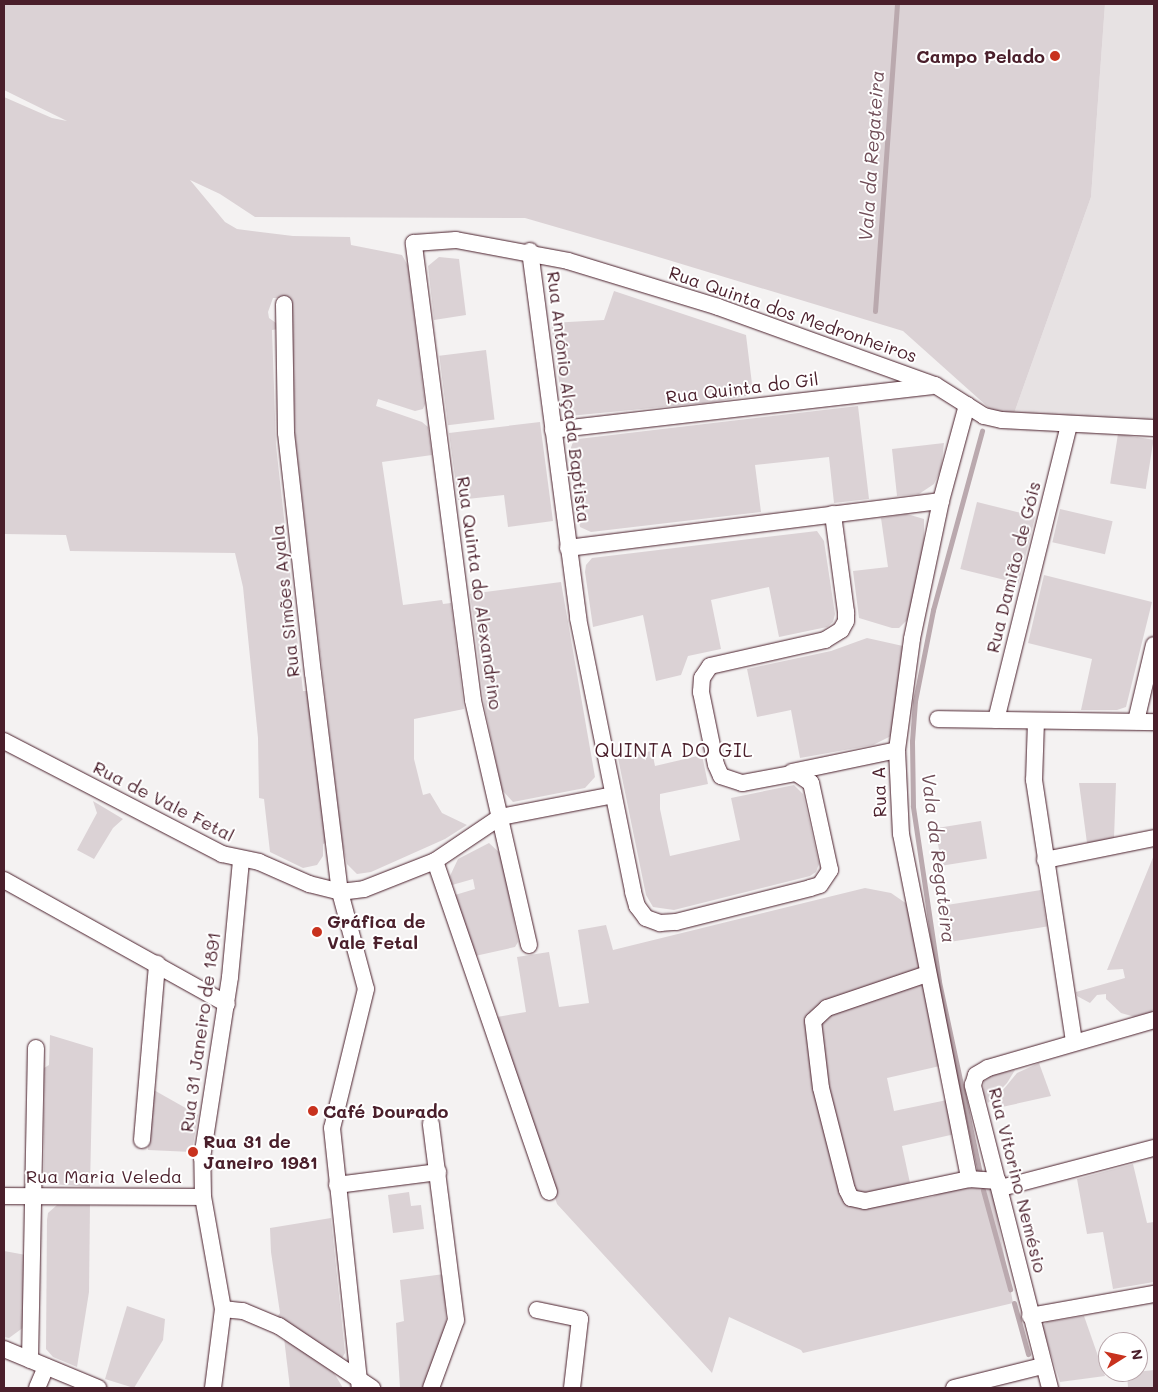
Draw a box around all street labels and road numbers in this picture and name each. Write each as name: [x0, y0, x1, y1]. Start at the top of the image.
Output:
street label: Rua Quinta dos Medronheiros: [666, 261, 920, 367]
street label: Rua António Alçada Baptista: [543, 270, 595, 524]
street label: Rua Quinta do Gil: [664, 368, 820, 408]
street label: Rua Quinta do Alexandrino: [453, 475, 507, 711]
street label: Rua Damião de Góis: [981, 479, 1045, 655]
street label: Rua Simões Ayala: [266, 524, 304, 678]
street label: Rua de Vale Fetal: [90, 756, 238, 846]
street label: Rua A: [867, 766, 891, 818]
street label: Rua 31 Janeiro de 1891: [175, 931, 225, 1133]
street label: Rua Vitorino Nemésio: [985, 1085, 1051, 1275]
street label: Rua Maria Veleda: [26, 1165, 182, 1187]

